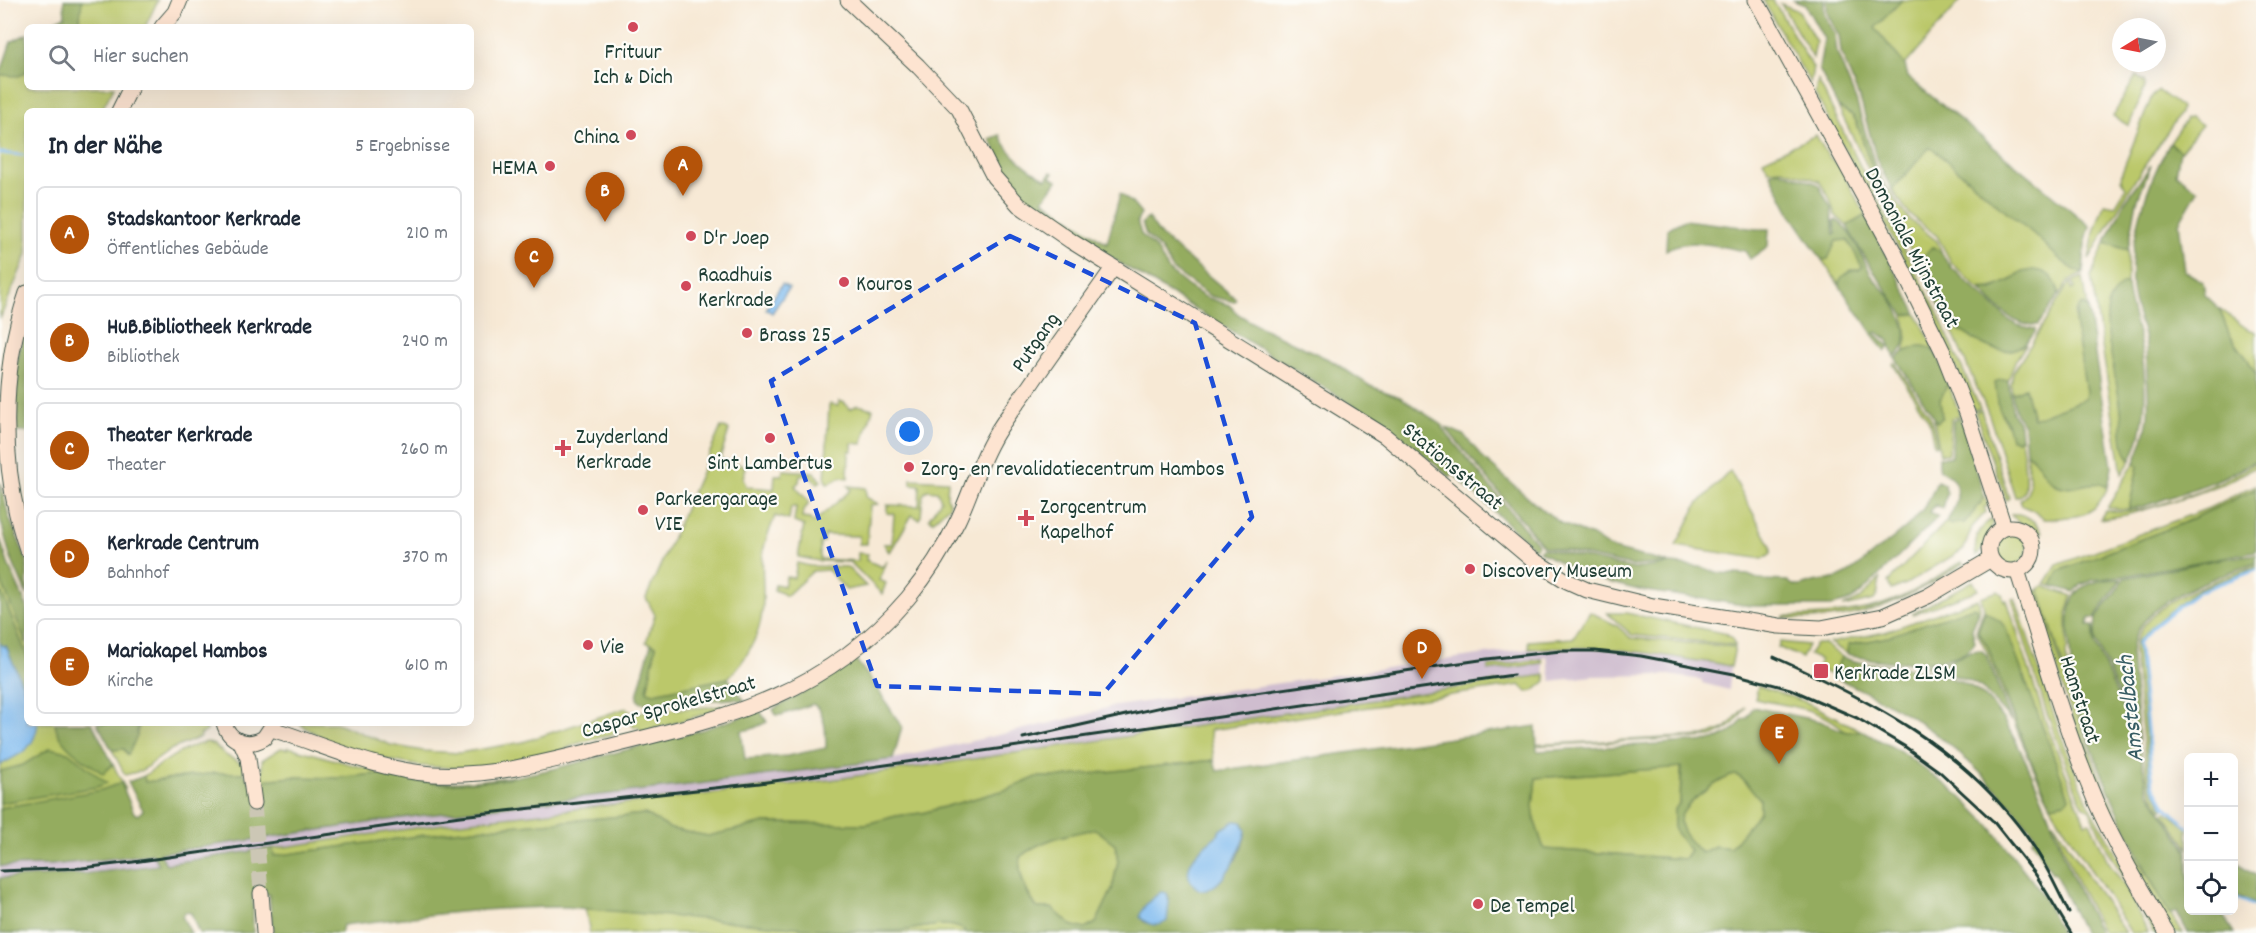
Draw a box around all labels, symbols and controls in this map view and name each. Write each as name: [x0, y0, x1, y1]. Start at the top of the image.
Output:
north arrow: [2112, 18, 2166, 72]
marker: Frituur Ich & Dich: [626, 20, 640, 34]
search box: [24, 24, 474, 90]
place label: Frituur Ich & Dich: [593, 38, 673, 94]
icon: search: [45, 41, 78, 74]
text: Hier suchen: [93, 42, 189, 73]
place label: China: [574, 123, 620, 154]
marker: China: [624, 128, 638, 142]
text: In der Nähe: [48, 129, 162, 166]
text: 5 Ergebnisse: [355, 133, 450, 161]
pin: A: [664, 146, 702, 196]
place label: HEMA: [492, 154, 538, 185]
marker: HEMA: [543, 159, 557, 173]
street label: Domaniale Mijnstraat: [1855, 163, 1966, 335]
pin: B: [586, 172, 624, 222]
text: Stadskantoor Kerkrade: [107, 205, 301, 236]
text: A: [64, 220, 75, 248]
text: 210 m: [406, 220, 448, 248]
place label: D'r Joep: [703, 224, 770, 255]
marker: D'r Joep: [684, 229, 698, 243]
text: Öffentliches Gebäude: [107, 236, 269, 264]
pin: C: [514, 238, 554, 288]
place label: Raadhuis Kerkrade: [698, 261, 774, 317]
place label: Kouros: [856, 270, 913, 301]
marker: Kouros: [837, 275, 851, 289]
marker: Raadhuis Kerkrade: [679, 279, 693, 293]
street label: Putgang: [1005, 307, 1069, 379]
text: HuB.Bibliotheek Kerkrade: [107, 313, 312, 344]
place label: Brass 25: [759, 321, 831, 352]
marker: Brass 25: [740, 326, 754, 340]
text: B: [65, 328, 74, 356]
text: 240 m: [402, 328, 448, 356]
text: Bibliothek: [107, 344, 180, 372]
street label: Stationsstraat: [1394, 416, 1509, 519]
your location: [895, 417, 924, 446]
text: Theater Kerkrade: [107, 421, 252, 452]
place label: Zuyderland Kerkrade: [576, 423, 668, 479]
marker: Sint Lambertus: [763, 431, 777, 445]
text: C: [65, 436, 74, 464]
text: 260 m: [400, 436, 448, 464]
marker: Zuyderland Kerkrade: [554, 439, 572, 457]
place label: Sint Lambertus: [707, 449, 833, 480]
text: Theater: [107, 452, 166, 480]
place label: Zorg- en revalidatiecentrum Hambos: [921, 455, 1225, 486]
marker: Zorg- en revalidatiecentrum Hambos: [902, 460, 916, 474]
place label: Parkeergarage VIE: [655, 485, 778, 541]
place label: Zorgcentrum Kapelhof: [1040, 493, 1147, 549]
marker: Parkeergarage VIE: [636, 503, 650, 517]
marker: Zorgcentrum Kapelhof: [1017, 509, 1035, 527]
text: Kerkrade Centrum: [107, 529, 259, 560]
text: D: [64, 544, 75, 572]
text: 370 m: [402, 544, 448, 572]
place label: Discovery Museum: [1482, 557, 1632, 588]
text: Bahnhof: [107, 560, 169, 588]
marker: Discovery Museum: [1463, 562, 1477, 576]
pin: D: [1402, 630, 1442, 679]
place label: Vie: [600, 633, 624, 664]
text: Mariakapel Hambos: [107, 637, 267, 668]
marker: Vie: [581, 638, 595, 652]
text: E: [65, 652, 74, 680]
text: 610 m: [405, 652, 448, 680]
street label: Hamstraat: [2050, 652, 2107, 748]
water label: Amstelbach: [2109, 653, 2154, 764]
place label: Kerkrade ZLSM: [1834, 659, 1956, 690]
marker: Kerkrade ZLSM: [1812, 662, 1830, 680]
text: Kirche: [107, 668, 153, 696]
street label: Caspar Sprokelstraat: [578, 669, 760, 748]
pin: E: [1760, 714, 1798, 764]
map controls: [2184, 753, 2238, 915]
button: +: [2184, 753, 2238, 807]
button: −: [2184, 807, 2238, 861]
button: locate: [2184, 861, 2238, 915]
place label: De Tempel: [1490, 892, 1575, 923]
marker: De Tempel: [1471, 897, 1485, 911]

